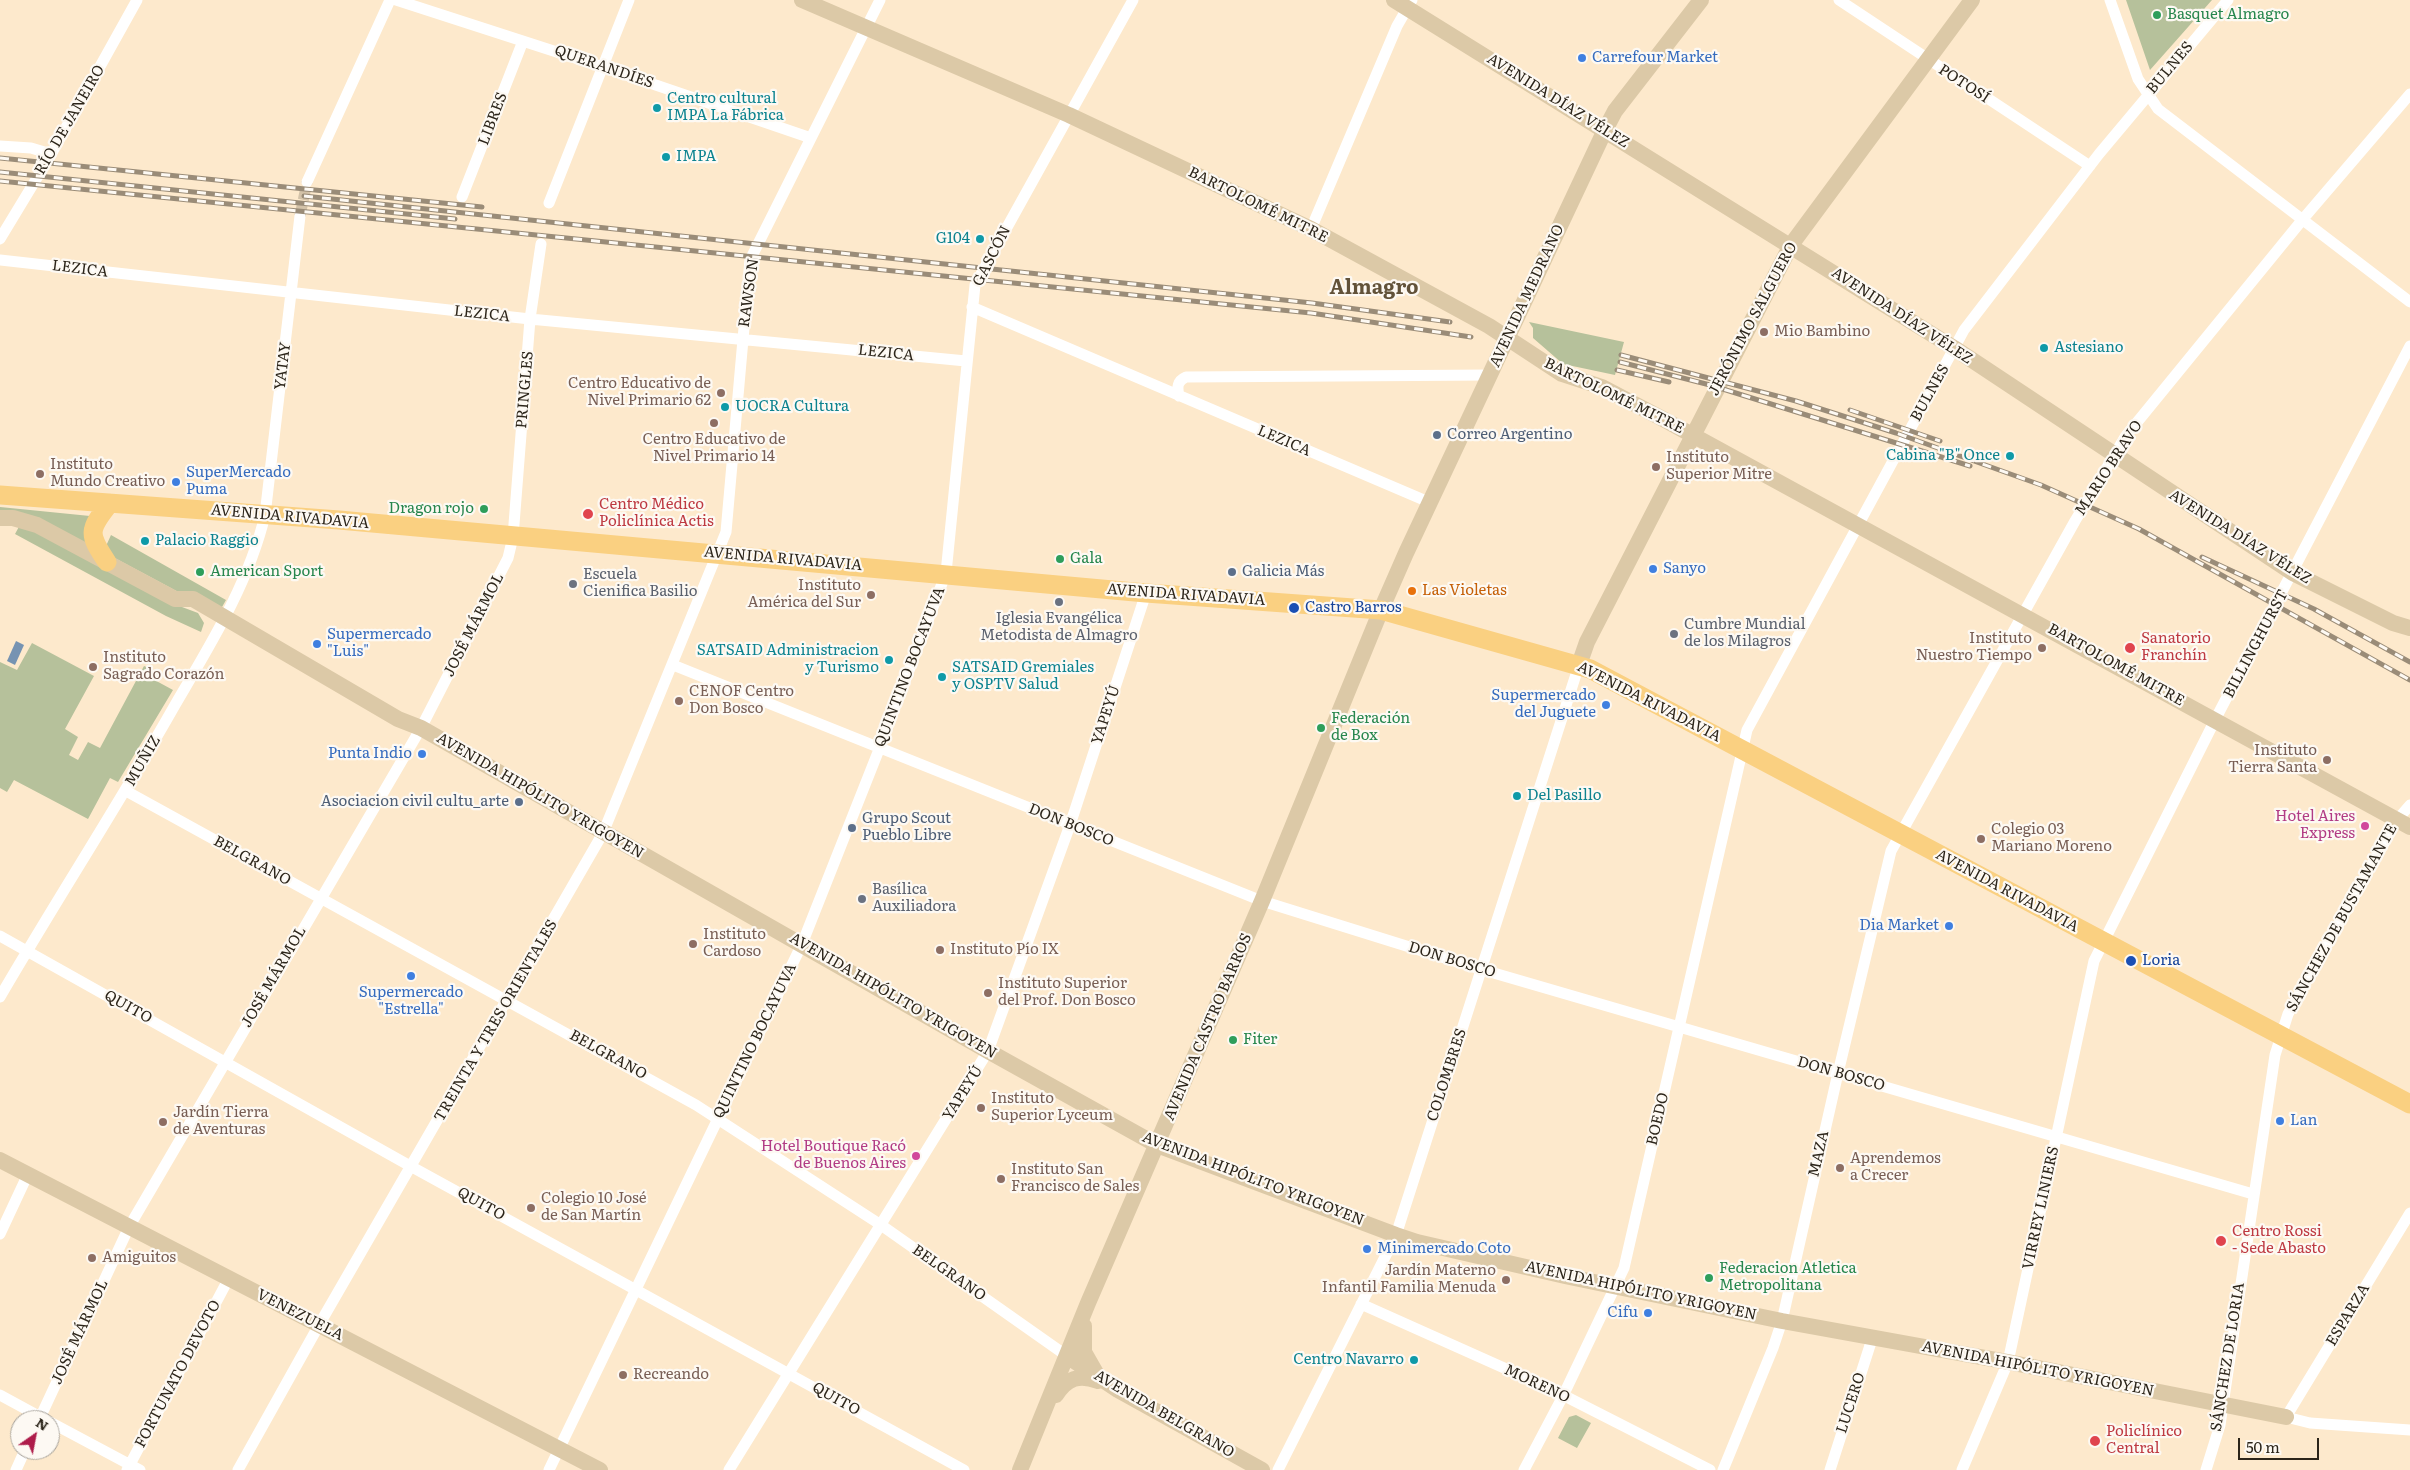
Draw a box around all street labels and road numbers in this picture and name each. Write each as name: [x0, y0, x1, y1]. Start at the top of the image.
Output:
street label: BULNES: [2143, 38, 2197, 98]
street label: QUERANDÍES: [552, 42, 656, 92]
street label: AVENIDA DÍAZ VÉLEZ: [1483, 50, 1633, 152]
street label: POTOSÍ: [1935, 61, 1993, 107]
street label: RÍO DE JANEIRO: [31, 62, 109, 178]
street label: LIBRES: [475, 90, 511, 148]
street label: BARTOLOMÉ MITRE: [1185, 163, 1331, 247]
street label: AVENIDA MEDRANO: [1486, 222, 1568, 370]
street label: GASCÓN: [969, 223, 1015, 289]
street label: JERÓNIMO SALGUERO: [1705, 239, 1801, 399]
street label: LEZICA: [51, 257, 109, 281]
street label: RAWSON: [735, 257, 763, 329]
street label: AVENIDA DÍAZ VÉLEZ: [1828, 264, 1976, 368]
street label: LEZICA: [453, 302, 511, 326]
street label: YATAY: [271, 341, 295, 391]
street label: LEZICA: [857, 341, 915, 365]
street label: PRINGLES: [513, 350, 537, 430]
street label: BARTOLOMÉ MITRE: [1541, 354, 1687, 438]
street label: BULNES: [1907, 361, 1953, 425]
street label: MARIO BRAVO: [2072, 417, 2146, 519]
street label: LEZICA: [1255, 422, 1313, 460]
street label: AVENIDA DÍAZ VÉLEZ: [2165, 486, 2315, 588]
street label: AVENIDA RIVADAVIA: [210, 501, 370, 533]
street label: AVENIDA RIVADAVIA: [703, 543, 863, 575]
street label: JOSÉ MÁRMOL: [440, 570, 508, 680]
street label: AVENIDA RIVADAVIA: [1106, 580, 1266, 610]
street label: QUINTINO BOCAYUVA: [871, 584, 949, 750]
street label: BILLINGHURST: [2220, 587, 2292, 701]
street label: BARTOLOMÉ MITRE: [2045, 620, 2187, 710]
street label: AVENIDA RIVADAVIA: [1574, 658, 1724, 746]
street label: YAPEYÚ: [1088, 683, 1124, 747]
street label: AVENIDA HIPÓLITO YRIGOYEN: [433, 729, 647, 863]
street label: MUÑIZ: [121, 732, 165, 790]
street label: DON BOSCO: [1026, 800, 1116, 850]
street label: SÁNCHEZ DE BUSTAMANTE: [2283, 821, 2401, 1015]
street label: BELGRANO: [210, 832, 294, 890]
street label: AVENIDA RIVADAVIA: [1933, 846, 2081, 936]
street label: TREINTA Y TRES ORIENTALES: [431, 917, 561, 1125]
street label: JOSÉ MÁRMOL: [238, 923, 310, 1031]
street label: AVENIDA HIPÓLITO YRIGOYEN: [786, 929, 1000, 1063]
street label: AVENIDA CASTRO BARROS: [1160, 931, 1256, 1123]
street label: DON BOSCO: [1406, 938, 1498, 982]
street label: QUINTINO BOCAYUVA: [710, 961, 800, 1121]
street label: QUITO: [101, 987, 155, 1027]
street label: BELGRANO: [566, 1026, 650, 1084]
street label: COLOMBRES: [1424, 1026, 1470, 1124]
street label: DON BOSCO: [1795, 1053, 1887, 1095]
street label: YAPEYÚ: [939, 1062, 987, 1124]
street label: BOEDO: [1643, 1091, 1673, 1147]
street label: AVENIDA HIPÓLITO YRIGOYEN: [1140, 1128, 1366, 1230]
street label: MAZA: [1805, 1129, 1833, 1179]
street label: VIRREY LINIERS: [2019, 1145, 2063, 1271]
street label: QUITO: [454, 1184, 508, 1224]
street label: BELGRANO: [909, 1241, 989, 1305]
street label: AVENIDA HIPÓLITO YRIGOYEN: [1524, 1258, 1758, 1324]
street label: JOSÉ MÁRMOL: [48, 1277, 112, 1387]
street label: SÁNCHEZ DE LORIA: [2207, 1281, 2249, 1433]
street label: ESPARZA: [2322, 1281, 2374, 1349]
street label: VENEZUELA: [254, 1285, 346, 1345]
street label: FORTUNATO DEVOTO: [131, 1297, 225, 1451]
street label: AVENIDA HIPÓLITO YRIGOYEN: [1920, 1338, 2156, 1400]
street label: MORENO: [1501, 1361, 1573, 1407]
street label: AVENIDA BELGRANO: [1091, 1366, 1237, 1462]
street label: LUCERO: [1833, 1370, 1869, 1436]
street label: QUITO: [809, 1379, 863, 1419]

